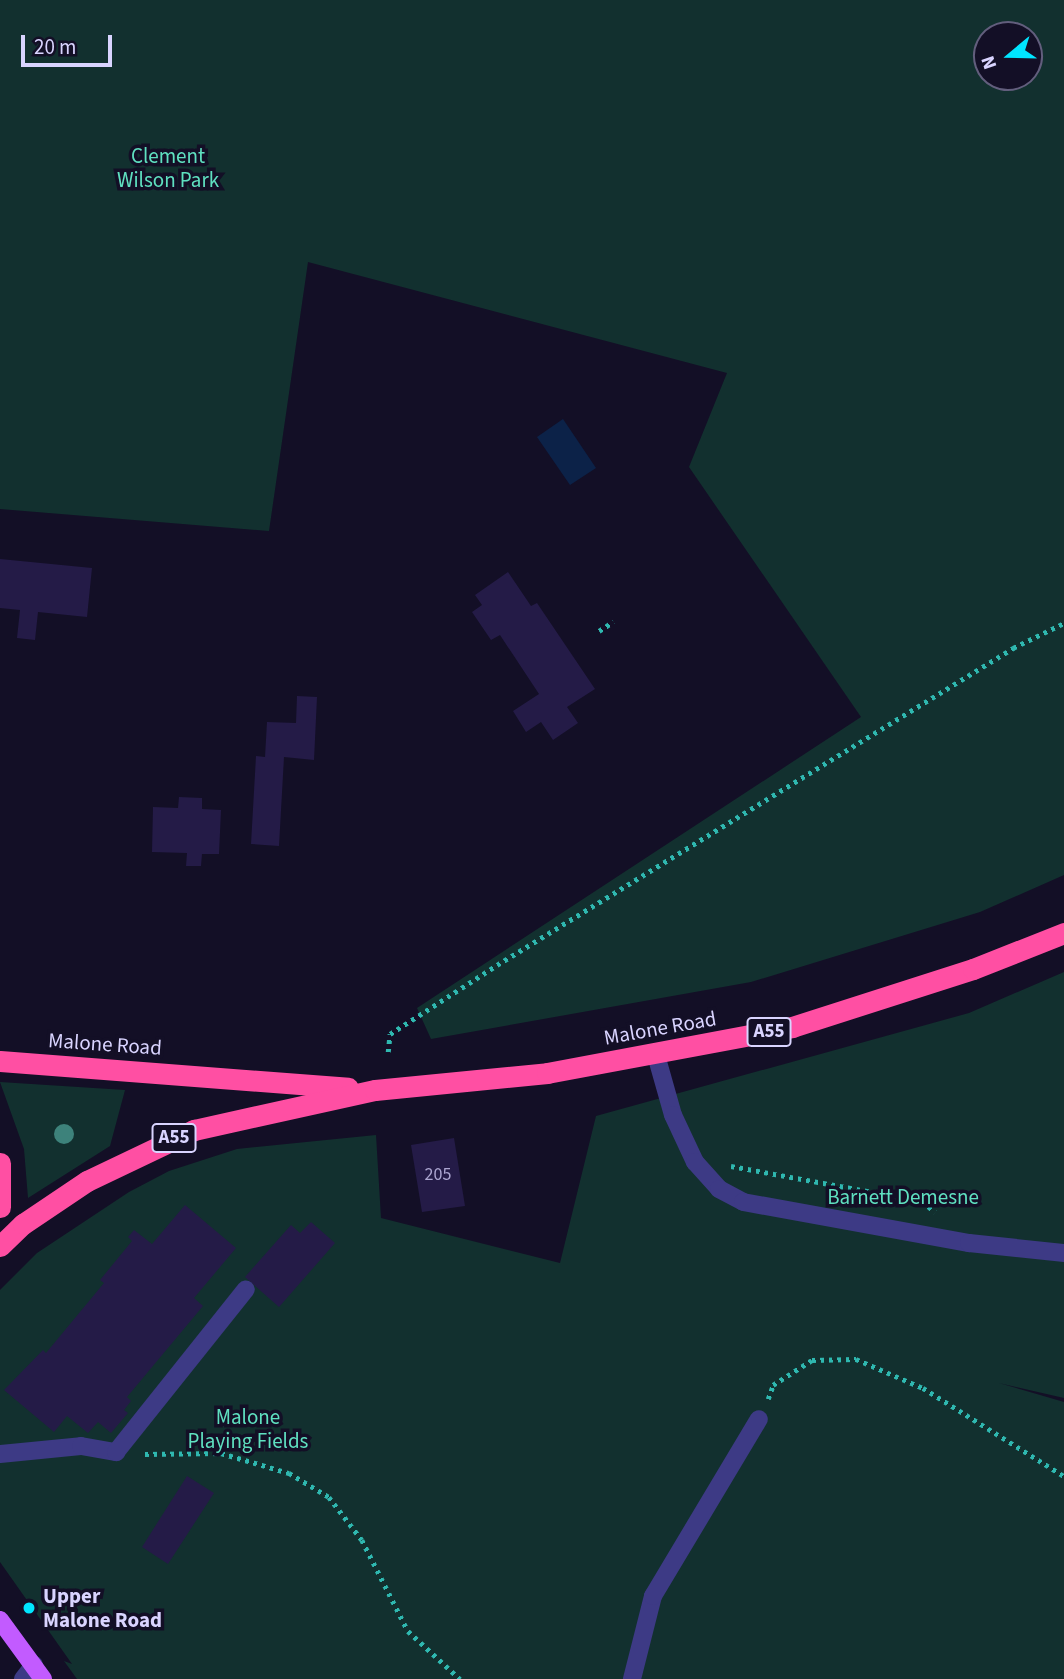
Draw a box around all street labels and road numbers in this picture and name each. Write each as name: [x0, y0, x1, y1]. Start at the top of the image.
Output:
street label: Malone Road: [602, 1006, 718, 1050]
road number: A55: [746, 1016, 792, 1048]
street label: Malone Road: [47, 1027, 163, 1061]
road number: A55: [151, 1122, 197, 1154]

